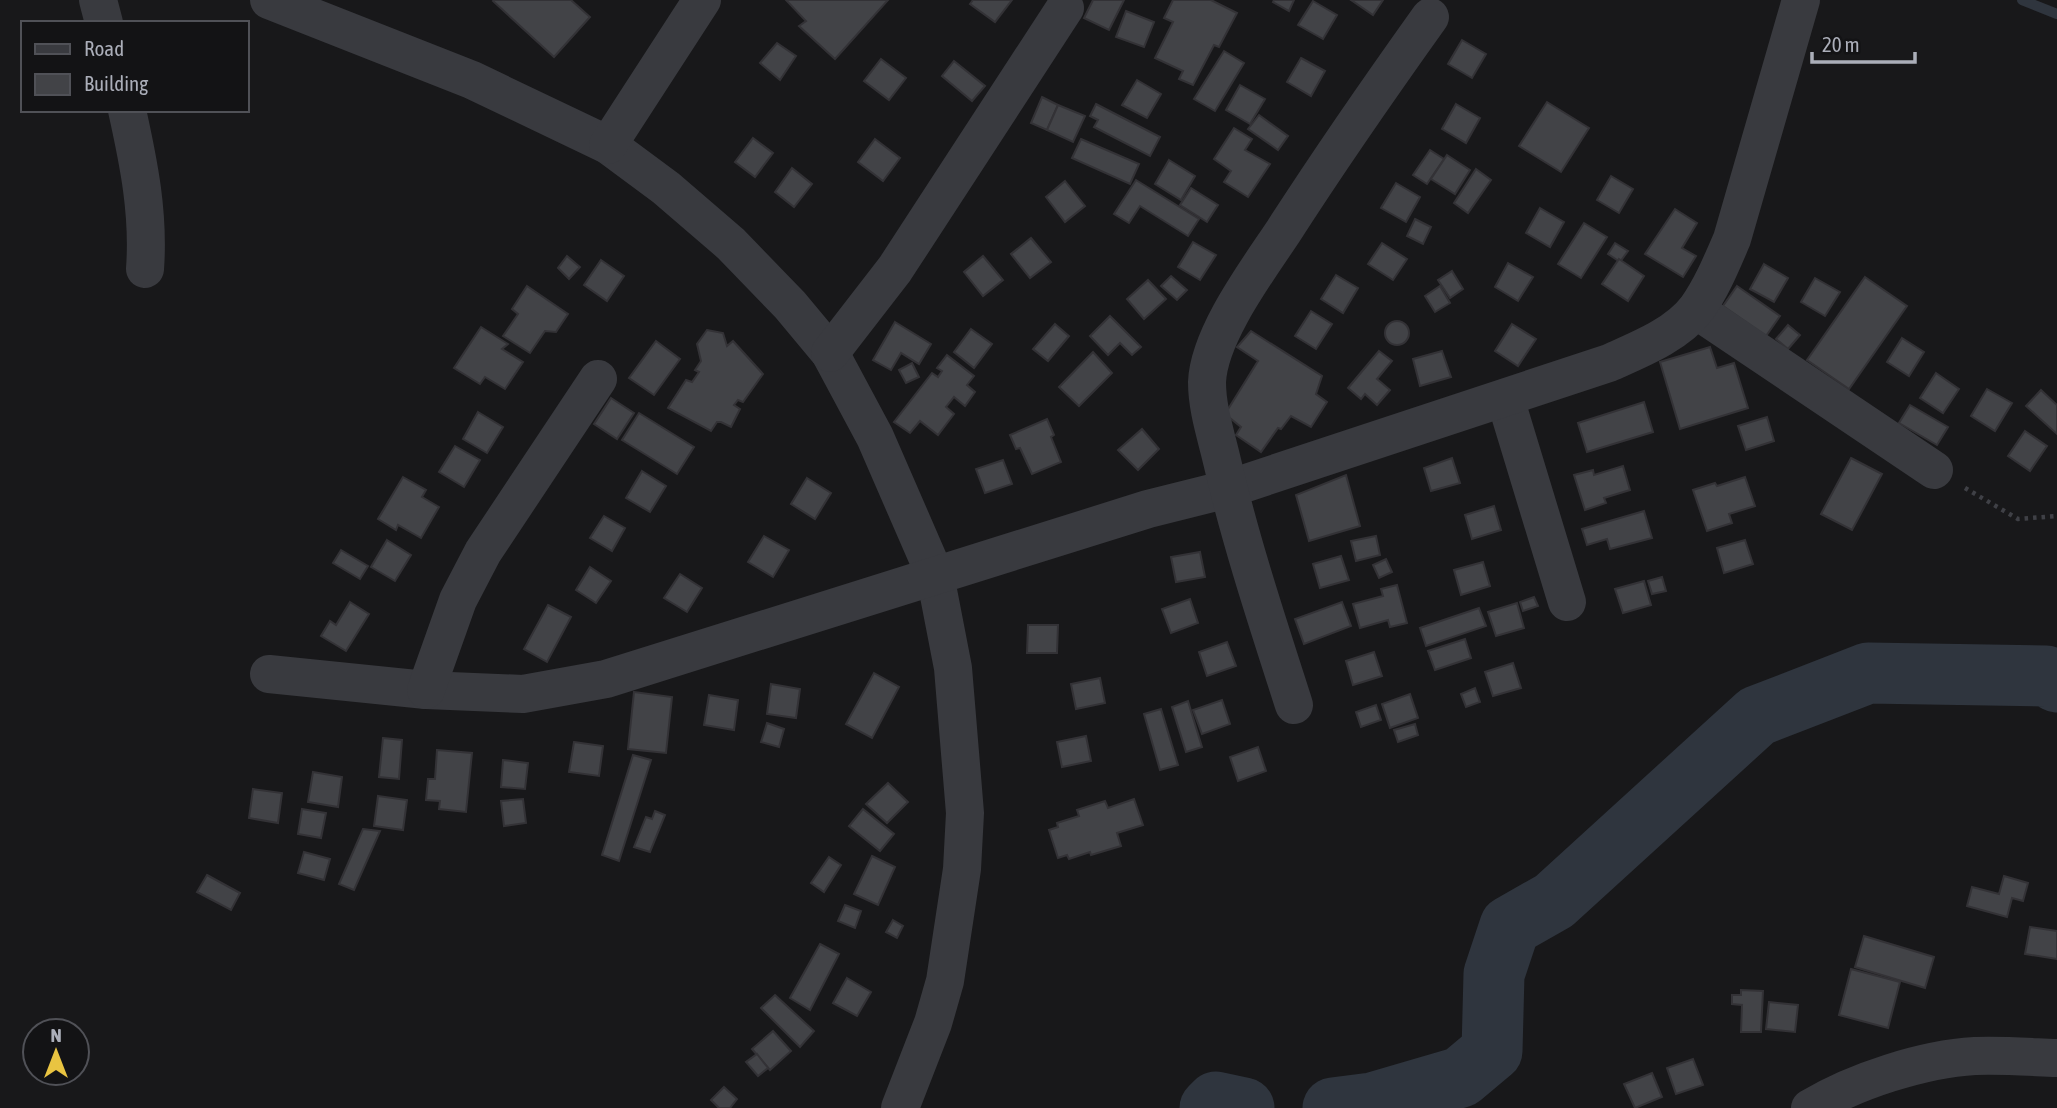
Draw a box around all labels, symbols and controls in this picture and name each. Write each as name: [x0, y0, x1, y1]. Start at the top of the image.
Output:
legend: [21, 21, 248, 112]
scale bar: [1812, 21, 1915, 65]
text: 20 m: [1822, 32, 1860, 56]
text: Road: [84, 36, 124, 60]
text: Building: [84, 71, 148, 95]
north arrow: [21, 1017, 91, 1087]
text: N: [50, 1024, 62, 1046]

